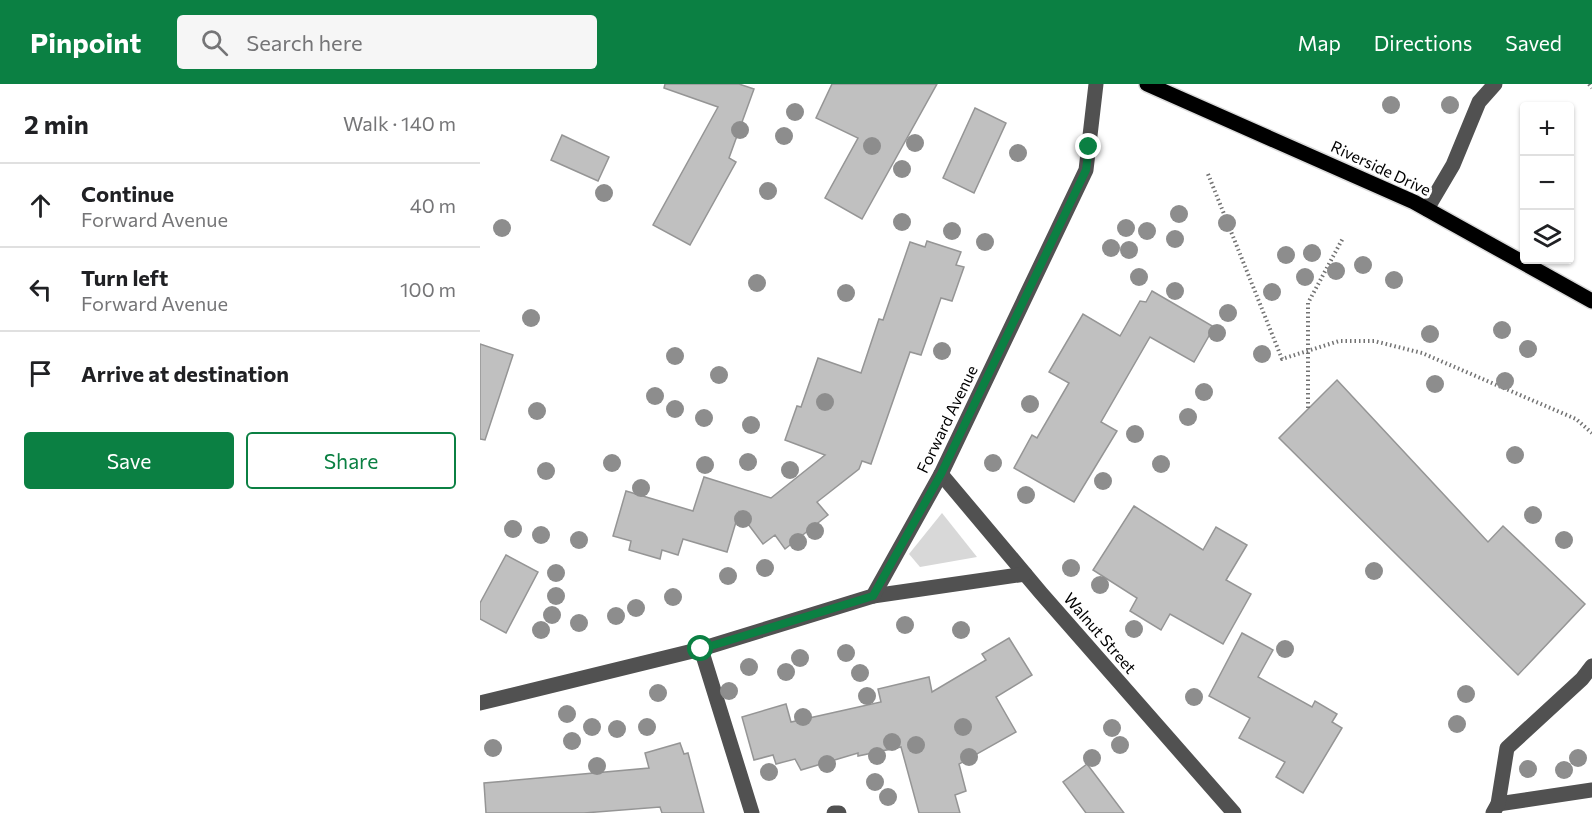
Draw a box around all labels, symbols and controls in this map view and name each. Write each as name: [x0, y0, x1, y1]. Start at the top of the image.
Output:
search box: [177, 15, 597, 69]
text: Pinpoint: [30, 25, 141, 59]
icon: search: [198, 26, 231, 59]
text: Search here: [246, 29, 363, 56]
text: Map: [1298, 30, 1341, 55]
text: Directions: [1374, 30, 1472, 55]
text: Saved: [1505, 30, 1562, 55]
map controls: [1520, 102, 1574, 264]
button: +: [1520, 102, 1574, 156]
text: 2 min: [24, 108, 89, 139]
text: Walk · 140 m: [343, 111, 456, 135]
route end: [1075, 133, 1101, 159]
street label: Riverside Drive: [1328, 136, 1434, 199]
button: −: [1520, 156, 1574, 210]
text: Continue: [81, 180, 174, 207]
icon: ahead: [24, 189, 57, 222]
text: 40 m: [410, 193, 456, 217]
text: Forward Avenue: [81, 207, 228, 231]
button: layers: [1520, 210, 1574, 264]
text: Turn left: [81, 264, 168, 291]
icon: left: [24, 273, 57, 306]
text: 100 m: [400, 277, 456, 301]
text: Forward Avenue: [81, 291, 228, 315]
icon: arrive: [24, 357, 57, 390]
text: Arrive at destination: [81, 360, 289, 387]
street label: Forward Avenue: [912, 362, 981, 476]
button: Save: [24, 432, 234, 489]
button: Share: [246, 432, 456, 489]
street label: Walnut Street: [1060, 588, 1141, 677]
route start: [687, 635, 713, 661]

